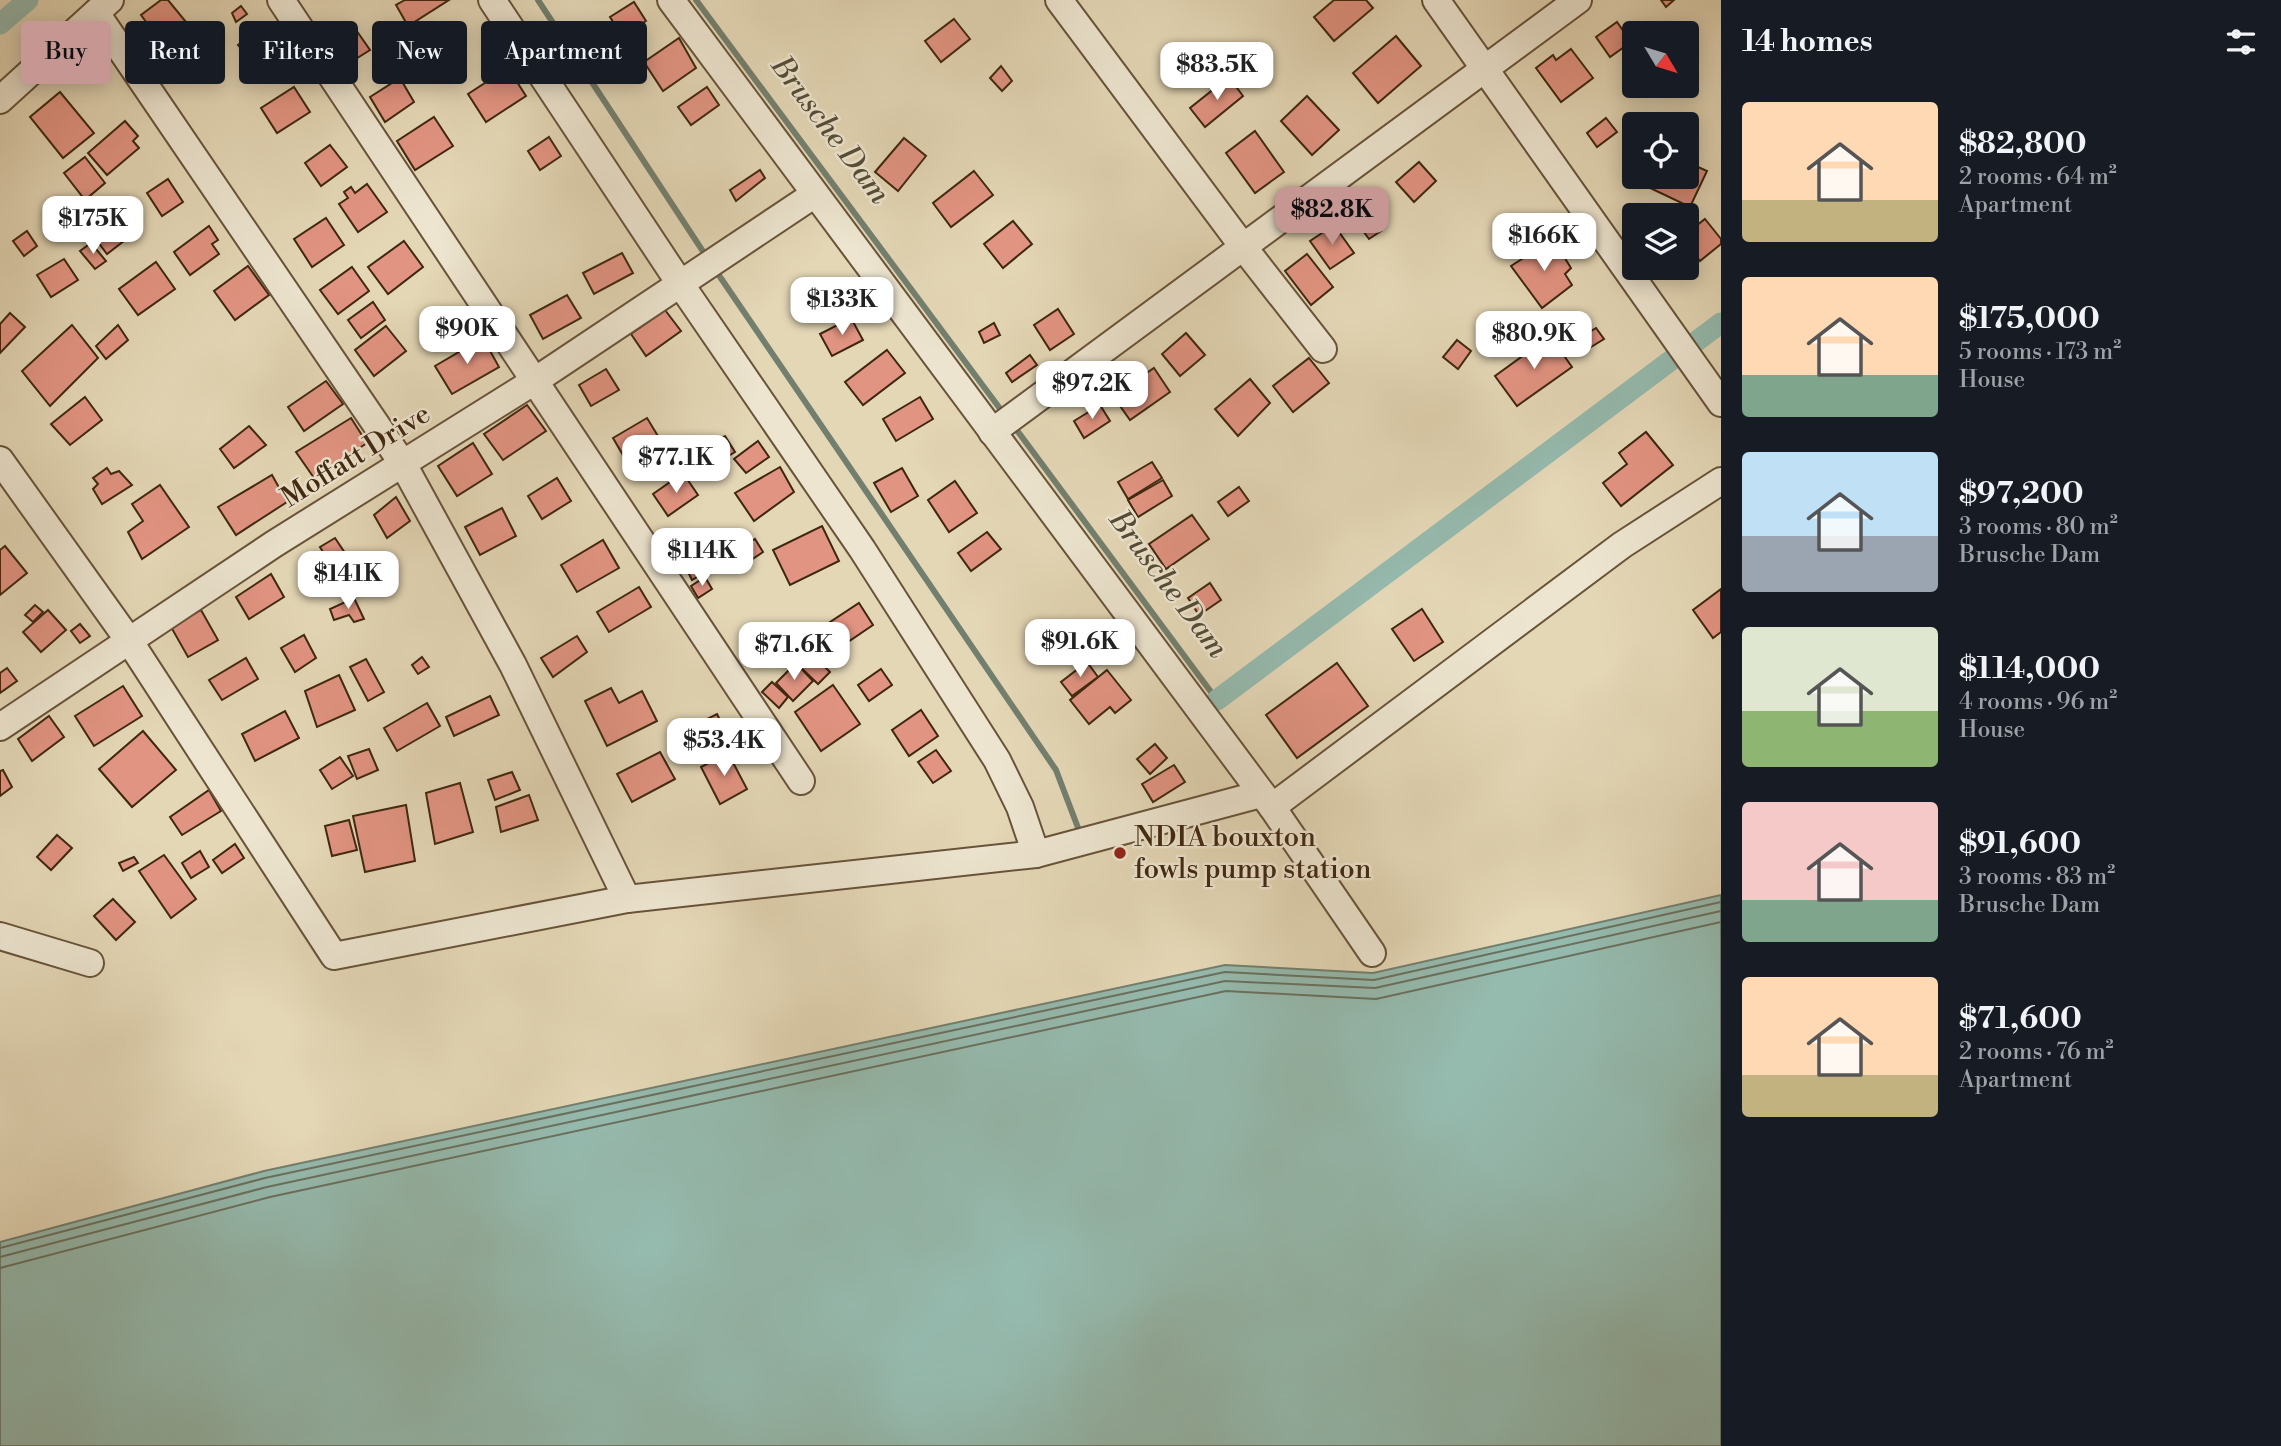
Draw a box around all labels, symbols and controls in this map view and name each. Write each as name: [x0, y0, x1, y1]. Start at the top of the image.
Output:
chip: Buy: [21, 21, 111, 84]
chip: Rent: [125, 21, 225, 84]
chip: Filters: [239, 21, 358, 84]
chip: New: [372, 21, 467, 84]
chip: Apartment: [481, 21, 647, 84]
north arrow: [1622, 21, 1699, 98]
map controls: [1622, 21, 1699, 280]
text: 14 homes: [1742, 23, 1873, 61]
icon: filters: [2222, 23, 2260, 61]
pin: $83.5K: [1160, 42, 1274, 102]
water label: Brusche Dam: [761, 48, 898, 212]
text: $83.5K: [1176, 51, 1258, 79]
button: locate: [1622, 112, 1699, 189]
text: $82,800: [1959, 125, 2087, 163]
icon: home: [1798, 130, 1882, 214]
text: 2 rooms · 64 m²: [1959, 163, 2117, 191]
pin: $82.8K: [1275, 188, 1389, 247]
text: Apartment: [1959, 191, 2072, 219]
pin: $175K: [44, 196, 142, 256]
text: $82.8K: [1291, 196, 1373, 224]
button: layers: [1622, 203, 1699, 280]
text: $175K: [58, 205, 128, 233]
pin: $166K: [1495, 214, 1593, 273]
text: $166K: [1508, 222, 1580, 250]
pin: $133K: [793, 278, 891, 337]
text: $133K: [806, 286, 878, 314]
text: $175,000: [1959, 300, 2100, 338]
icon: home: [1798, 305, 1882, 389]
pin: $90K: [426, 306, 508, 366]
pin: $80.9K: [1477, 312, 1591, 371]
text: $90K: [435, 315, 499, 343]
text: $80.9K: [1492, 320, 1576, 348]
text: 5 rooms · 173 m²: [1959, 338, 2121, 366]
pin: $97.2K: [1035, 362, 1149, 421]
text: House: [1959, 366, 2025, 394]
text: $97.2K: [1052, 370, 1132, 398]
street label: Moffatt Drive: [275, 396, 437, 516]
pin: $77.1K: [619, 435, 733, 495]
text: $77.1K: [638, 444, 714, 472]
text: $97,200: [1959, 475, 2084, 513]
icon: home: [1798, 480, 1882, 564]
water label: Brusche Dam: [1099, 502, 1236, 666]
text: 3 rooms · 80 m²: [1959, 513, 2118, 541]
pin: $114K: [653, 528, 751, 588]
text: $114K: [667, 537, 737, 565]
text: Brusche Dam: [1959, 541, 2100, 569]
pin: $141K: [299, 552, 397, 611]
text: $141K: [314, 560, 382, 588]
pin: $91.6K: [1023, 620, 1137, 679]
pin: $71.6K: [737, 622, 851, 682]
text: $91.6K: [1041, 628, 1119, 656]
text: $71.6K: [755, 631, 833, 659]
text: $114,000: [1959, 650, 2100, 688]
icon: home: [1798, 655, 1882, 739]
text: 4 rooms · 96 m²: [1959, 688, 2117, 716]
text: House: [1959, 716, 2025, 744]
pin: $53.4K: [667, 718, 781, 778]
text: $53.4K: [683, 727, 765, 755]
place label: NDIA bouxton fowls pump station: [1134, 820, 1372, 887]
text: $91,600: [1959, 825, 2081, 863]
icon: home: [1798, 830, 1882, 914]
marker: NDIA bouxton fowls pump station: [1112, 845, 1128, 861]
text: 3 rooms · 83 m²: [1959, 863, 2115, 891]
text: Brusche Dam: [1959, 891, 2100, 919]
text: $71,600: [1959, 1000, 2082, 1038]
icon: home: [1798, 1005, 1882, 1089]
text: 2 rooms · 76 m²: [1959, 1038, 2114, 1066]
text: Apartment: [1959, 1066, 2072, 1094]

